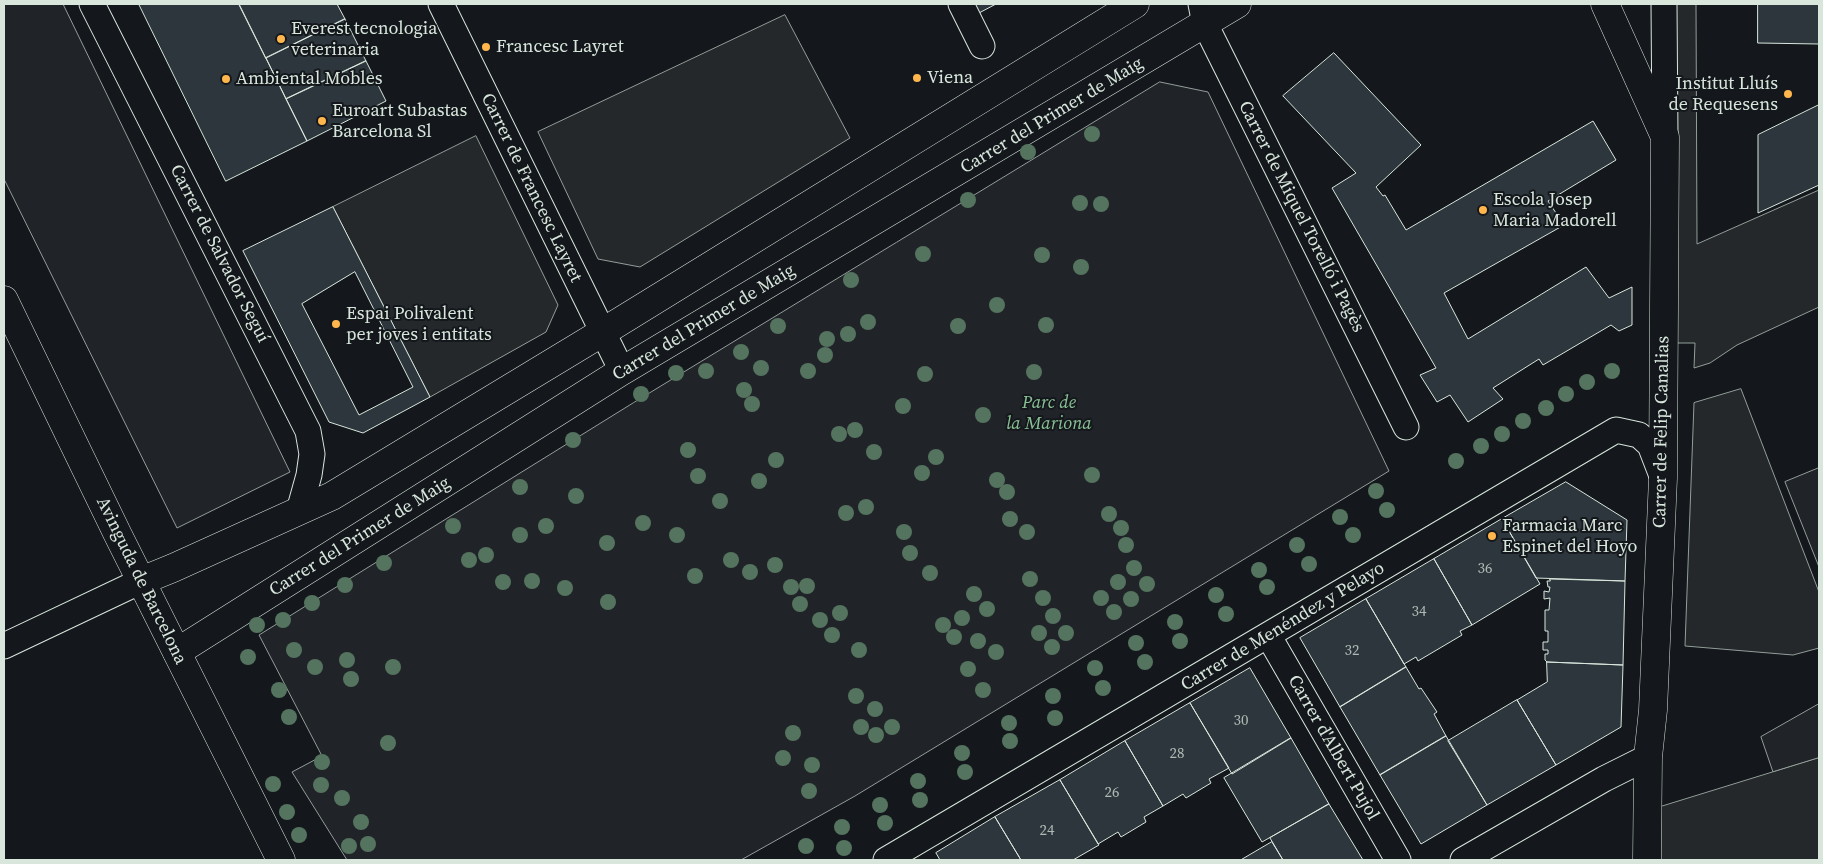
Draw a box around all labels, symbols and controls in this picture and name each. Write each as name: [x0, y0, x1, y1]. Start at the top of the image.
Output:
place label: Everest tecnologia veterinaria: [291, 18, 437, 60]
marker: Everest tecnologia veterinaria: [275, 33, 287, 45]
place label: Francesc Layret: [496, 36, 624, 58]
marker: Francesc Layret: [480, 41, 492, 53]
street label: Carrer del Primer de Maig: [957, 53, 1147, 179]
place label: Viena: [927, 67, 973, 89]
place label: Ambiental Mobles: [236, 68, 383, 90]
marker: Viena: [911, 72, 923, 84]
marker: Ambiental Mobles: [220, 73, 232, 85]
place label: Institut Lluís de Requesens: [1668, 73, 1778, 116]
marker: Institut Lluís de Requesens: [1782, 88, 1794, 100]
street label: Carrer de Francesc Layret: [476, 90, 586, 286]
street label: Carrer de Miquel Torelló i Pagès: [1233, 98, 1369, 336]
place label: Euroart Subastas Barcelona Sl: [332, 100, 467, 142]
marker: Euroart Subastas Barcelona Sl: [316, 115, 328, 127]
street label: Carrer de Salvador Seguí: [165, 161, 273, 347]
place label: Escola Josep Maria Madorell: [1493, 189, 1617, 232]
marker: Escola Josep Maria Madorell: [1477, 204, 1489, 216]
street label: Carrer del Primer de Maig: [609, 260, 799, 386]
place label: Espai Polivalent per joves i entitats: [346, 303, 492, 346]
marker: Espai Polivalent per joves i entitats: [330, 318, 342, 330]
street label: Carrer de Felip Canalias: [1650, 336, 1674, 528]
park label: Parc de la Mariona: [1006, 392, 1092, 434]
street label: Carrer del Primer de Maig: [266, 472, 454, 602]
street label: Avinguda de Barcelona: [91, 494, 191, 668]
place label: Farmacia Marc Espinet del Hoyo: [1502, 515, 1638, 558]
marker: Farmacia Marc Espinet del Hoyo: [1486, 530, 1498, 542]
street label: Carrer de Menéndez y Pelayo: [1177, 558, 1389, 696]
house number: 36: [1478, 560, 1492, 578]
house number: 34: [1412, 603, 1426, 621]
house number: 32: [1345, 642, 1359, 660]
street label: Carrer d'Albert Pujol: [1283, 672, 1383, 824]
house number: 30: [1234, 712, 1248, 730]
house number: 28: [1170, 745, 1184, 763]
house number: 26: [1105, 784, 1119, 802]
house number: 24: [1040, 822, 1054, 840]

